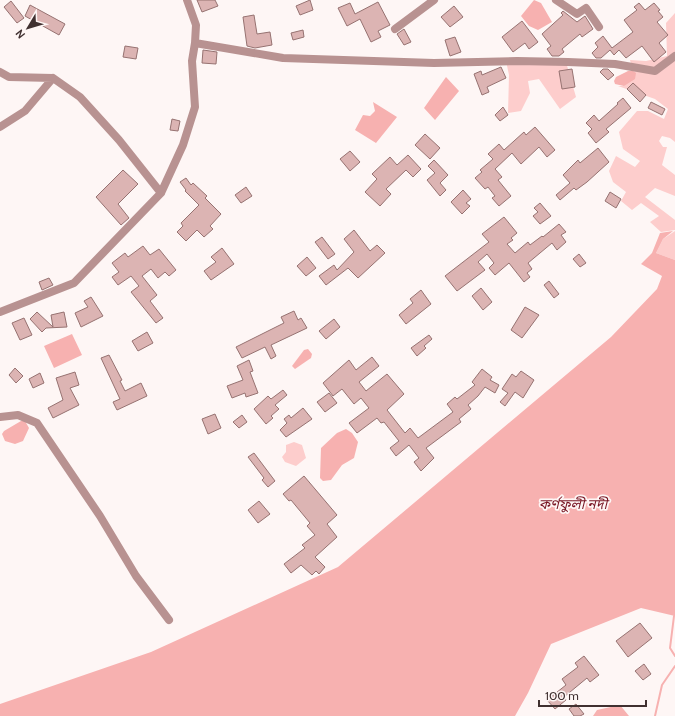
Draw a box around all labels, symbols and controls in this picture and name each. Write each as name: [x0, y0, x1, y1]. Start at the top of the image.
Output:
north arrow: [8, 8, 48, 48]
text: N: [12, 27, 28, 42]
water label: কর্ণফুলী নদী: [539, 495, 610, 513]
scale bar: [539, 682, 646, 708]
text: 100 m: [545, 688, 579, 703]

